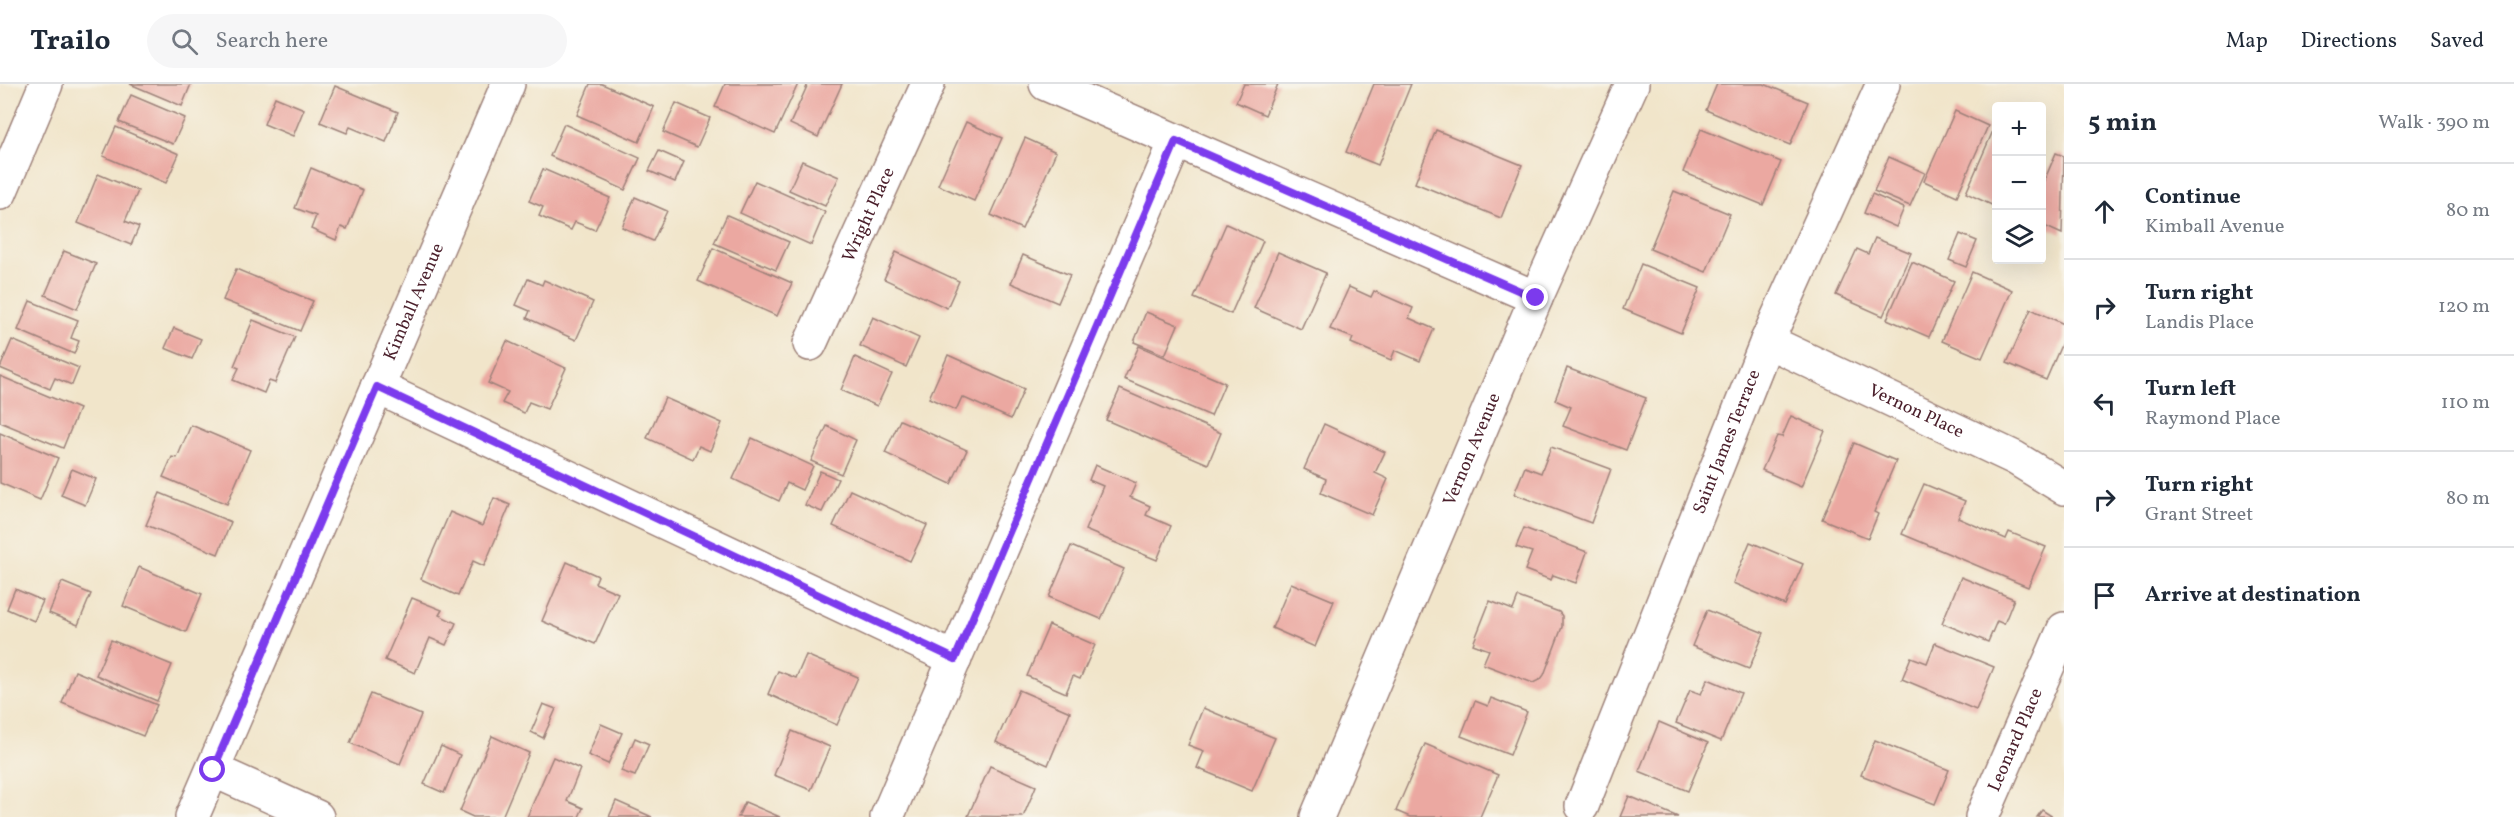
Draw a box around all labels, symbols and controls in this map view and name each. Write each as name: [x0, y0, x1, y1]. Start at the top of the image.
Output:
search box: [147, 14, 567, 68]
text: Trailo: [30, 22, 111, 61]
icon: search: [168, 25, 201, 58]
text: Search here: [216, 26, 328, 57]
text: Map: [2226, 27, 2268, 56]
text: Directions: [2301, 27, 2397, 56]
text: Saved: [2430, 27, 2484, 56]
map controls: [1992, 102, 2046, 264]
button: +: [1992, 102, 2046, 156]
text: 5 min: [2088, 105, 2157, 141]
text: Walk · 390 m: [2378, 109, 2490, 137]
button: −: [1992, 156, 2046, 210]
street label: Wright Place: [836, 163, 901, 266]
text: Continue: [2145, 182, 2241, 213]
icon: ahead: [2088, 195, 2121, 228]
text: 80 m: [2446, 197, 2490, 225]
button: layers: [1992, 210, 2046, 264]
text: Kimball Avenue: [2145, 213, 2285, 241]
street label: Kimball Avenue: [378, 239, 450, 365]
text: Turn right: [2145, 278, 2253, 309]
route end: [1522, 284, 1548, 310]
icon: right: [2088, 291, 2121, 324]
text: 120 m: [2438, 293, 2490, 321]
text: Landis Place: [2145, 309, 2254, 337]
street label: Saint James Terrace: [1687, 366, 1767, 518]
text: Turn left: [2145, 374, 2236, 405]
street label: Vernon Place: [1864, 378, 1968, 445]
icon: left: [2088, 387, 2121, 420]
street label: Vernon Avenue: [1437, 389, 1507, 510]
text: 110 m: [2441, 389, 2490, 417]
text: Raymond Place: [2145, 405, 2280, 433]
text: Turn right: [2145, 470, 2253, 501]
icon: right: [2088, 483, 2121, 516]
text: 80 m: [2446, 485, 2490, 513]
text: Grant Street: [2145, 501, 2253, 529]
icon: arrive: [2088, 579, 2121, 612]
text: Arrive at destination: [2145, 580, 2361, 611]
street label: Leonard Place: [1982, 684, 2049, 796]
route start: [199, 756, 225, 782]

